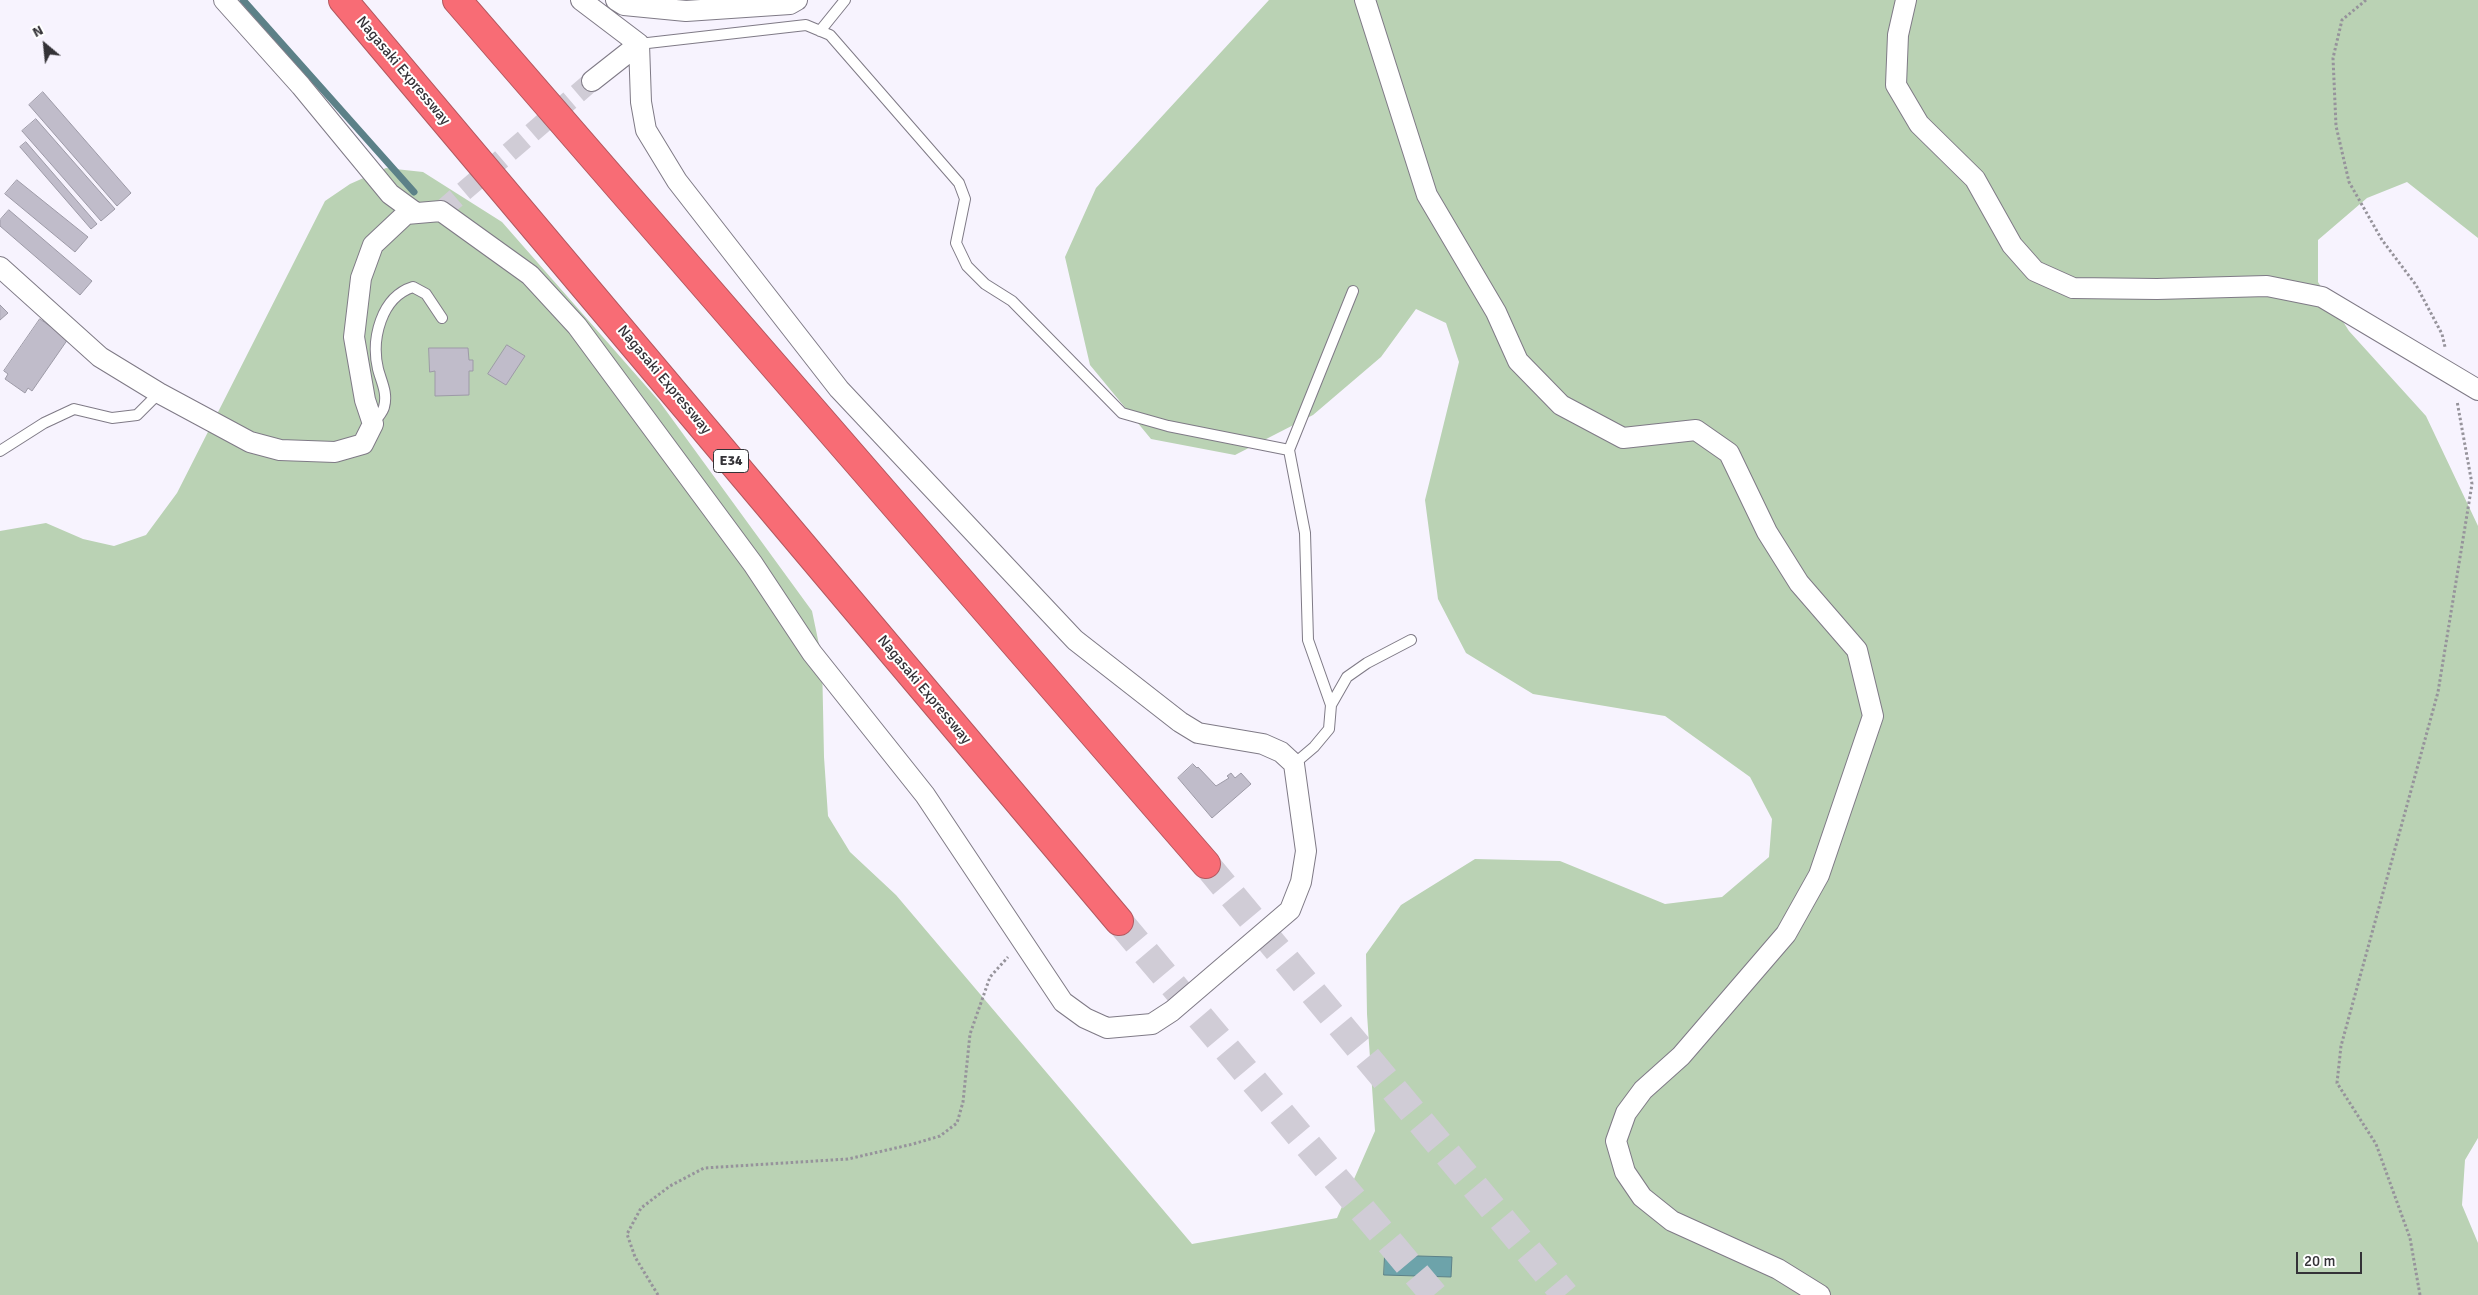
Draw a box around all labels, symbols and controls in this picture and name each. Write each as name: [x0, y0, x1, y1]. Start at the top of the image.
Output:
street label: Nagasaki Expressway: [352, 13, 454, 129]
north arrow: [20, 20, 70, 70]
text: N: [29, 22, 46, 41]
street label: Nagasaki Expressway: [613, 322, 715, 438]
road number: E34: [714, 450, 748, 472]
street label: Nagasaki Expressway: [873, 632, 975, 748]
scale bar: [2298, 1242, 2364, 1274]
text: 20 m: [2304, 1252, 2335, 1270]

